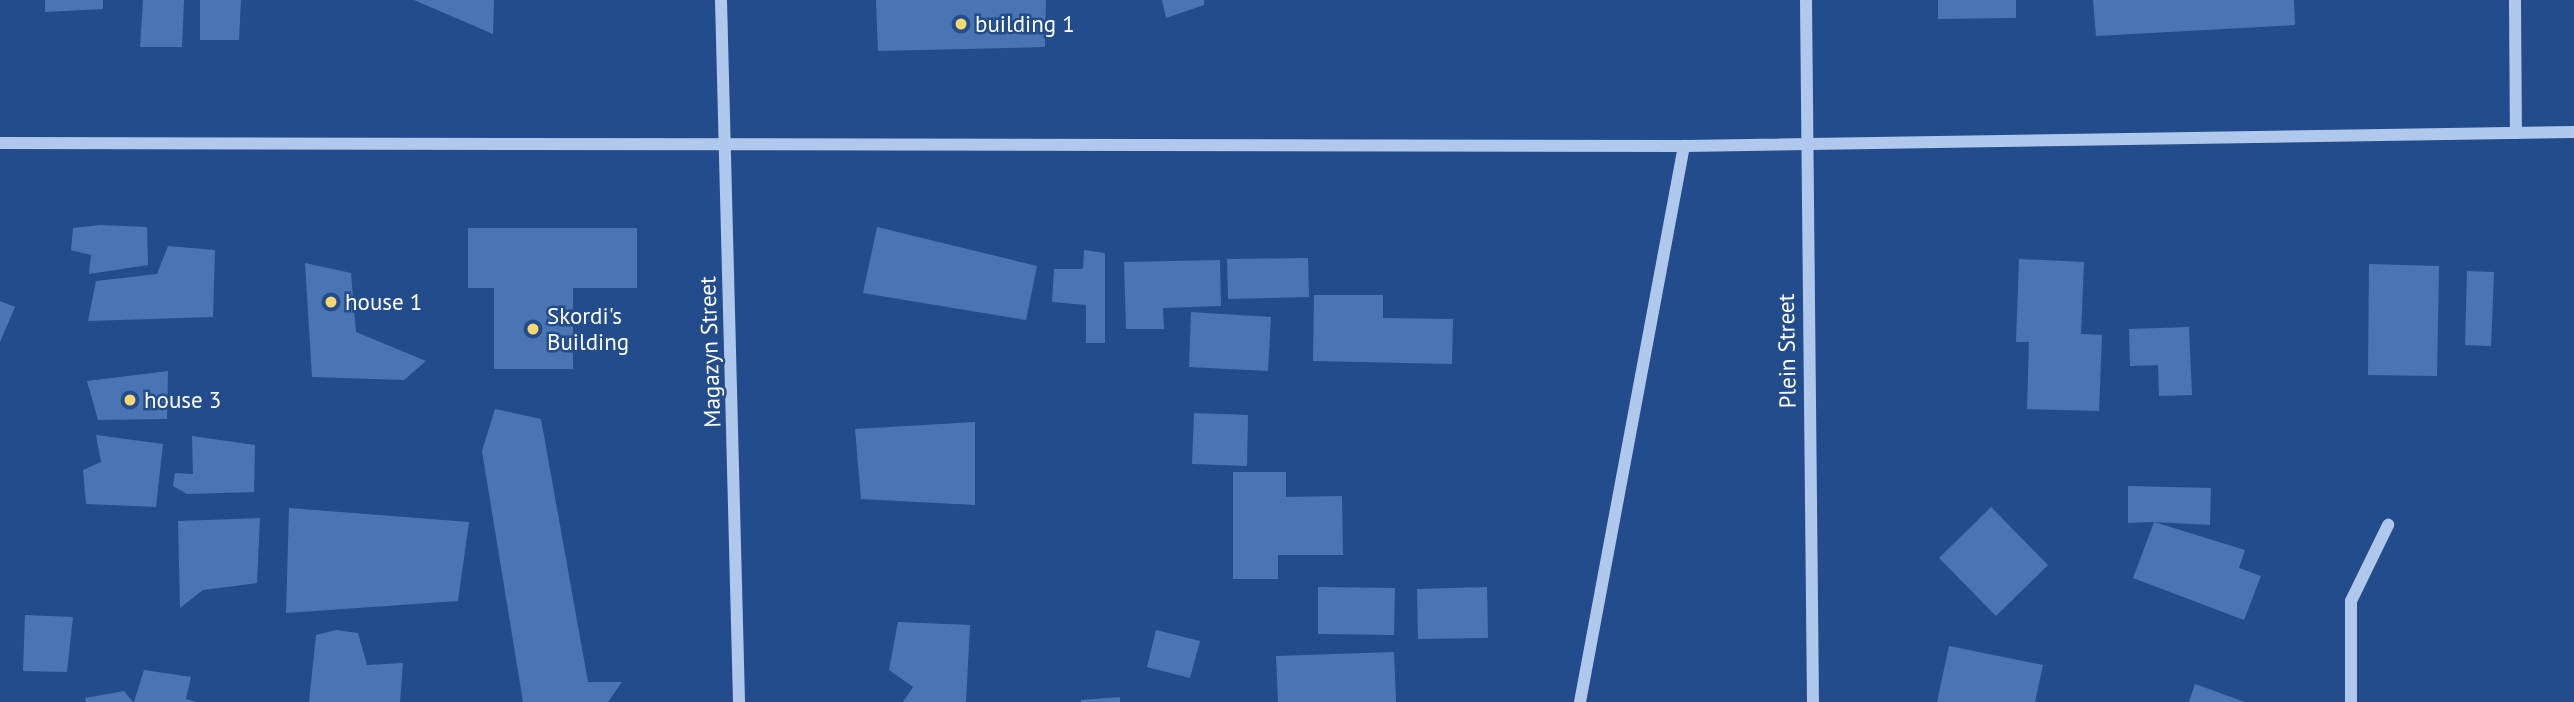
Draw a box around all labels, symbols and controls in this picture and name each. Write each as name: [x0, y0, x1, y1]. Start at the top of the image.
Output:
place label: building 1: [975, 10, 1075, 38]
marker: building 1: [953, 16, 969, 32]
street label: Magazyn Street: [694, 276, 726, 428]
place label: house 1: [345, 288, 422, 316]
street label: Plein Street: [1772, 293, 1802, 409]
marker: house 1: [323, 294, 339, 310]
place label: Skordi's Building: [547, 302, 629, 356]
marker: Skordi's Building: [525, 321, 541, 337]
place label: house 3: [144, 386, 221, 414]
marker: house 3: [122, 392, 138, 408]

